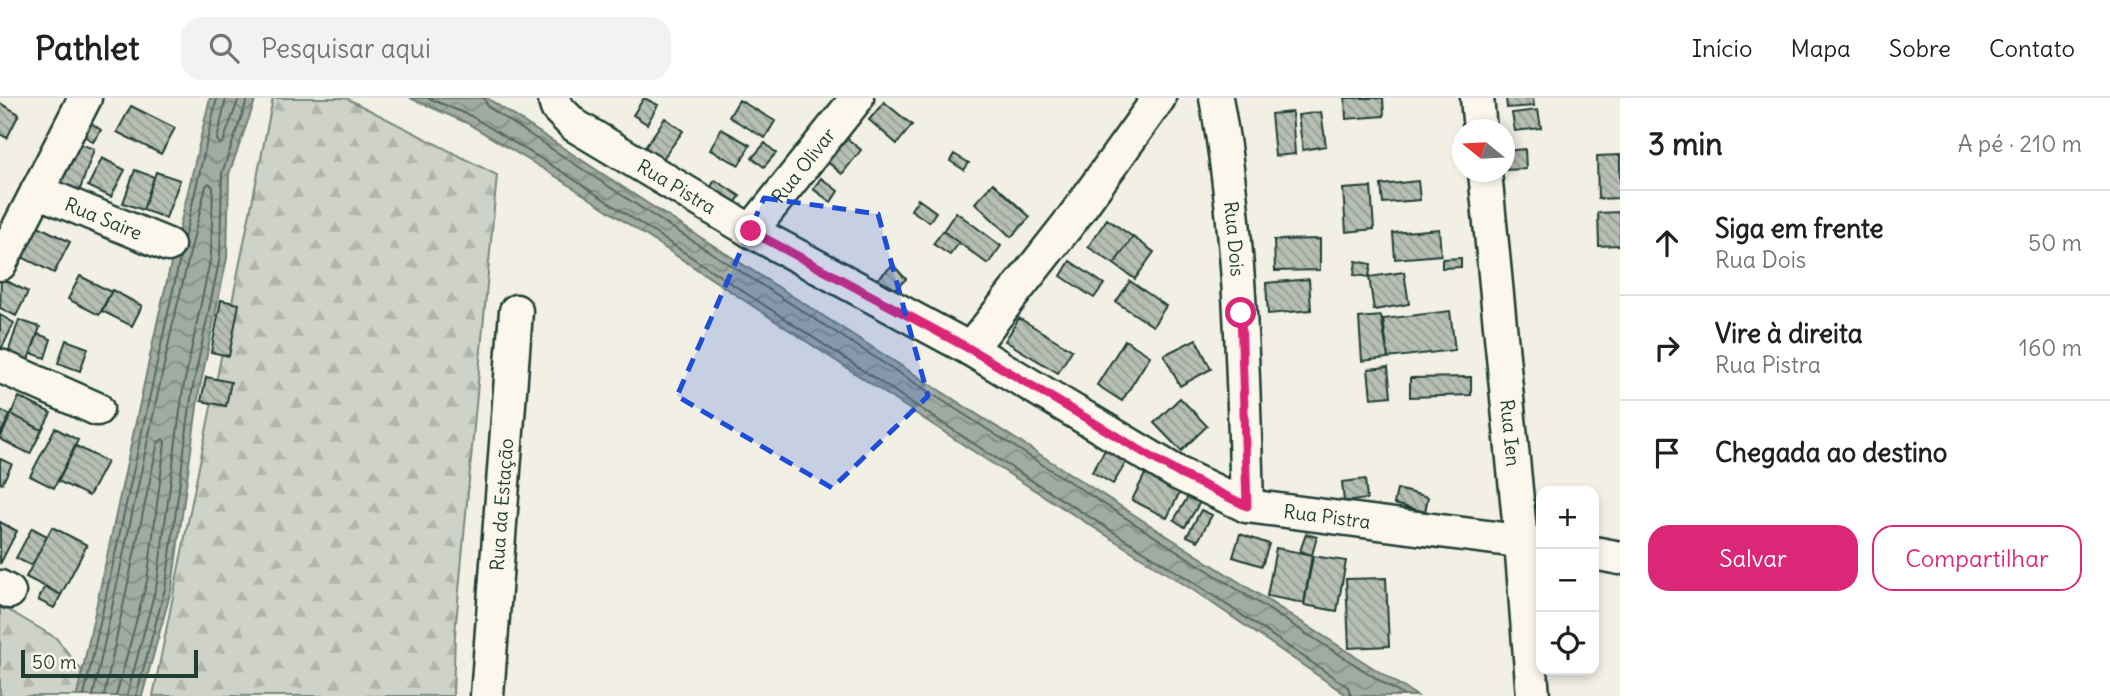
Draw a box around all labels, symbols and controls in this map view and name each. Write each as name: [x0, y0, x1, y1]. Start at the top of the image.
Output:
search box: [181, 17, 671, 80]
text: Pathlet: [35, 27, 139, 69]
icon: search: [205, 29, 243, 67]
text: Pesquisar aqui: [261, 32, 431, 65]
text: Início: [1692, 33, 1752, 63]
text: Mapa: [1790, 33, 1851, 63]
text: Sobre: [1889, 33, 1951, 63]
text: Contato: [1989, 33, 2075, 63]
north arrow: [1452, 119, 1515, 182]
street label: Rua Olivar: [766, 123, 841, 208]
text: 3 min: [1648, 125, 1723, 163]
text: A pé · 210 m: [1958, 129, 2082, 158]
street label: Rua Pistra: [633, 154, 720, 219]
street label: Rua Saire: [61, 192, 146, 245]
street label: Rua Dois: [1219, 200, 1250, 277]
text: Siga em frente: [1715, 212, 1883, 245]
route end: [735, 215, 766, 246]
icon: ahead: [1648, 224, 1686, 262]
text: 50 m: [2028, 228, 2082, 257]
text: Rua Dois: [1715, 245, 1806, 274]
route start: [1225, 297, 1256, 328]
text: Vire à direita: [1715, 317, 1863, 350]
icon: right: [1648, 329, 1686, 367]
text: 160 m: [2019, 333, 2082, 362]
text: Rua Pistra: [1715, 350, 1821, 379]
street label: Rua Ien: [1495, 398, 1526, 467]
icon: arrive: [1648, 434, 1686, 472]
text: Chegada ao destino: [1715, 436, 1947, 469]
street label: Rua da Estação: [484, 437, 518, 572]
map controls: [1536, 486, 1599, 675]
button: +: [1536, 486, 1599, 549]
street label: Rua Pistra: [1282, 499, 1372, 534]
button: Salvar: [1648, 525, 1858, 591]
button: Compartilhar: [1872, 525, 2082, 591]
button: −: [1536, 549, 1599, 612]
button: locate: [1536, 612, 1599, 675]
scale bar: [21, 647, 198, 679]
text: 50 m: [32, 650, 77, 674]

